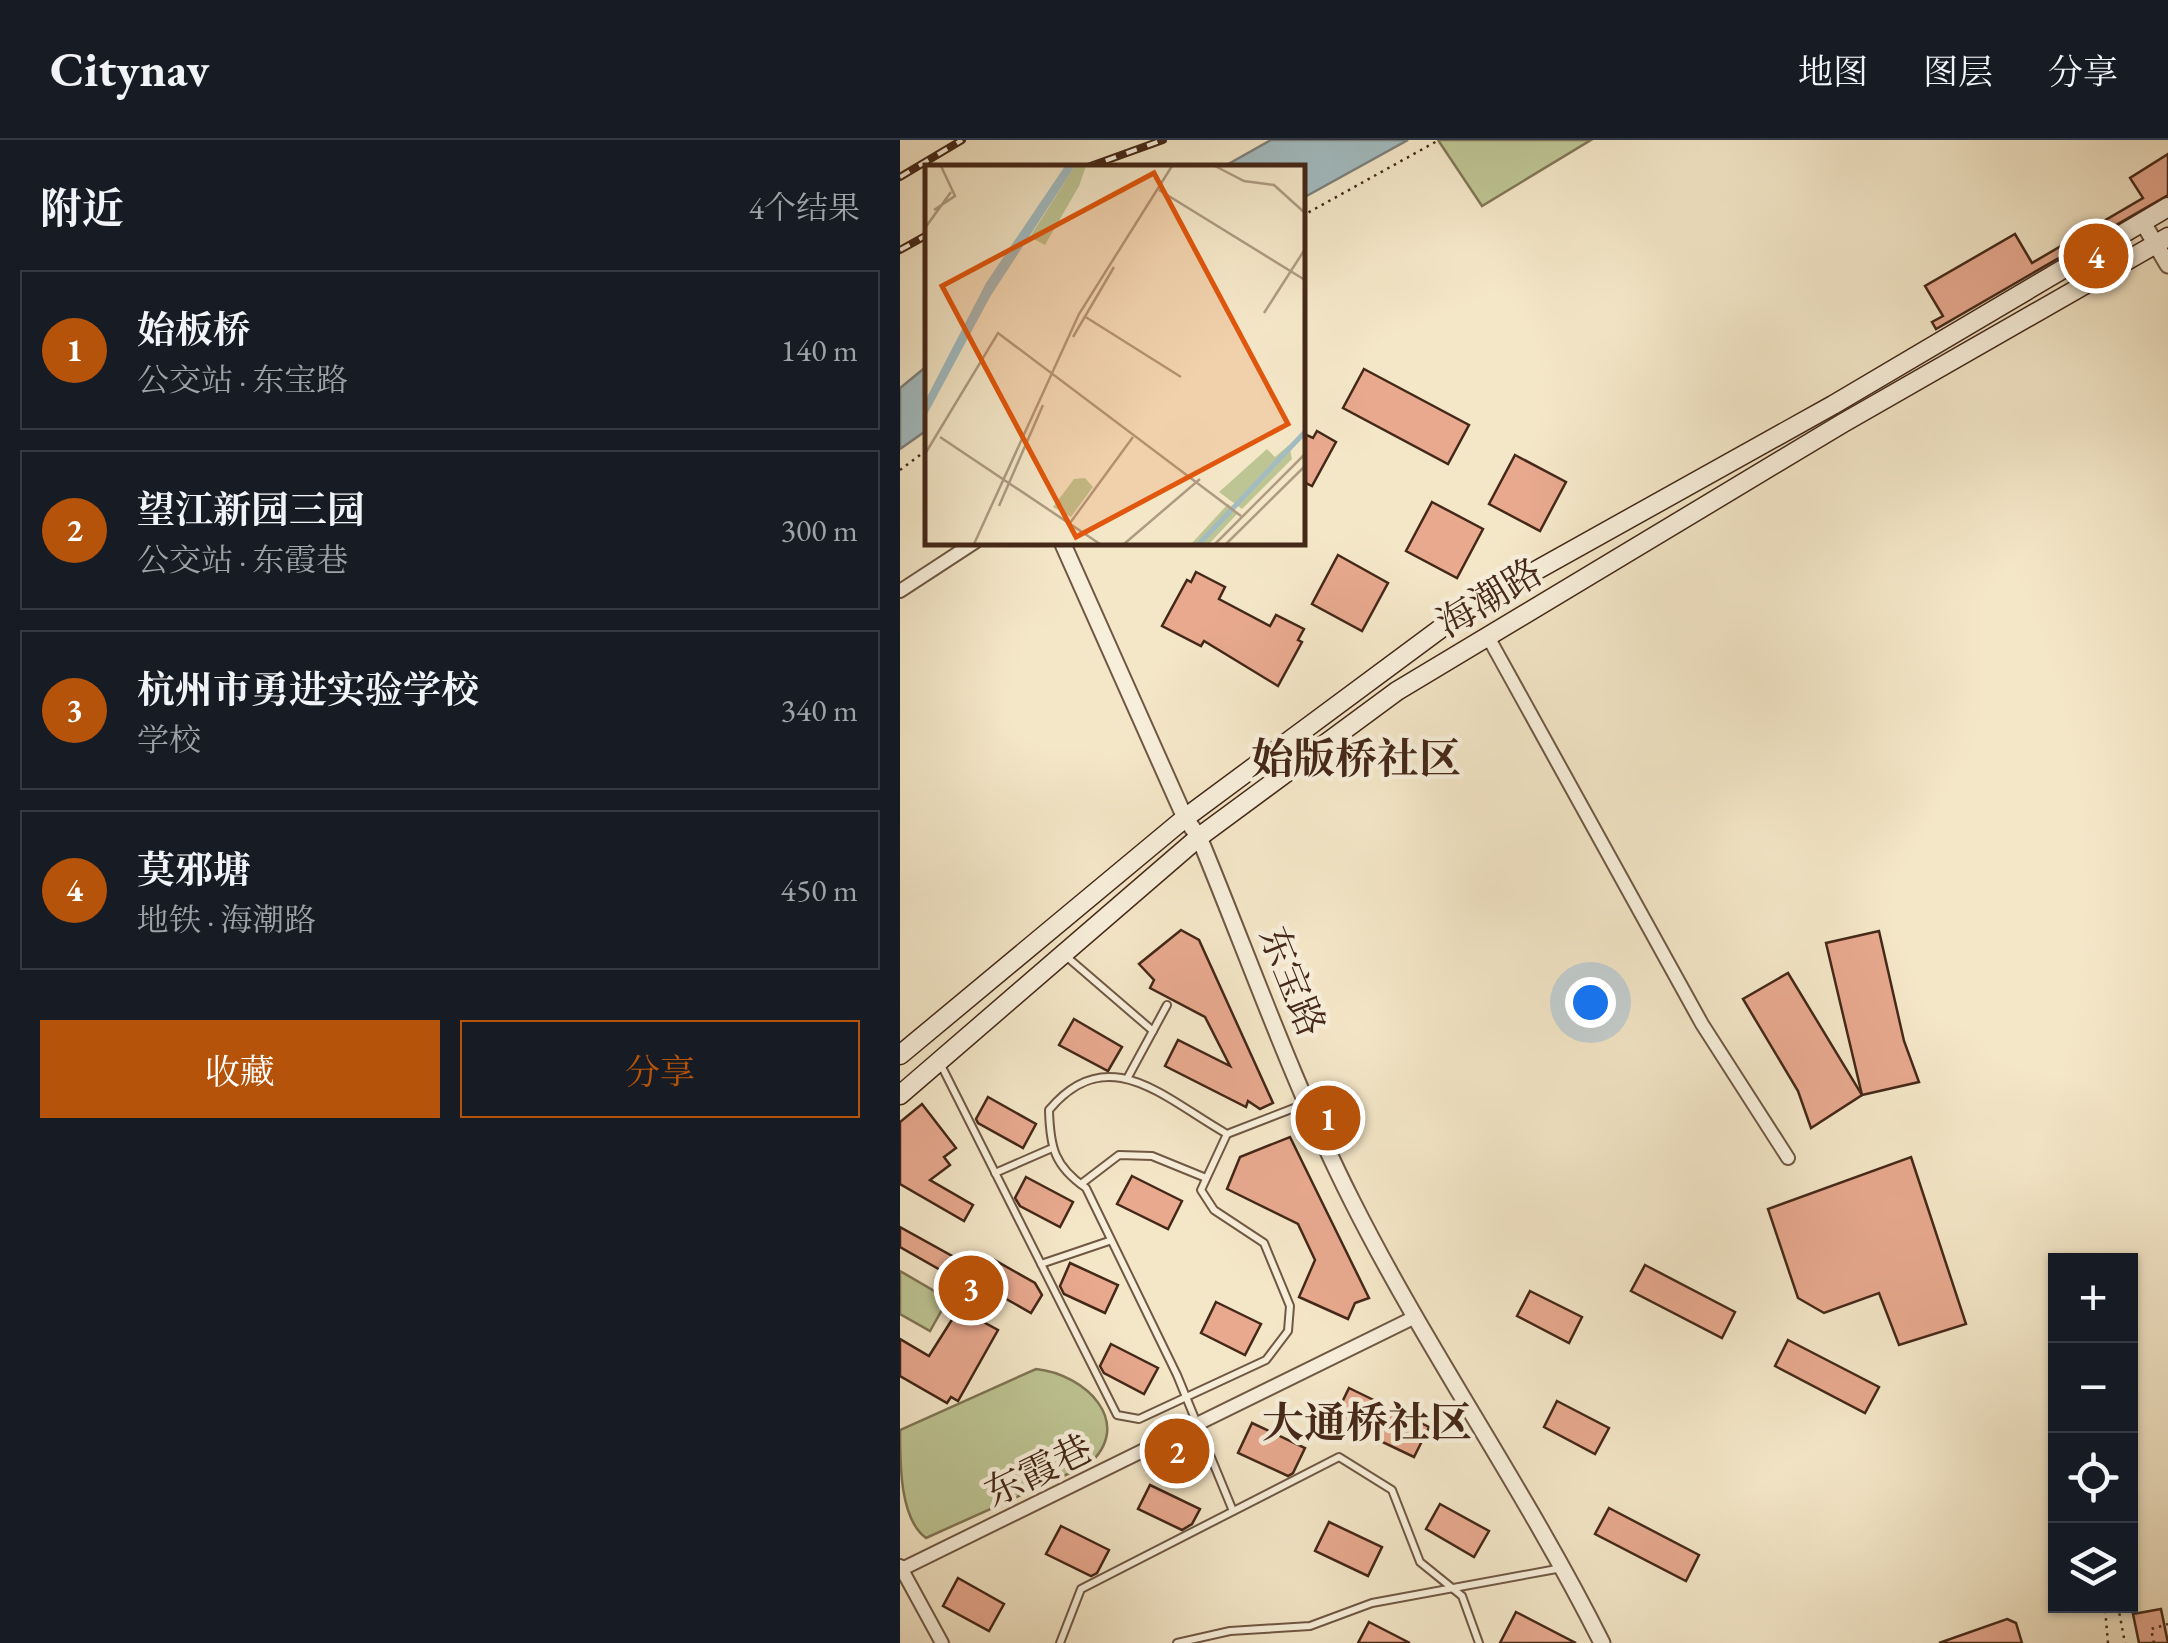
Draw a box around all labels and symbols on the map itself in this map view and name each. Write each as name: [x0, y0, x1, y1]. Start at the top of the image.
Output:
inset map: [925, 165, 1305, 545]
pin: 4: [2064, 218, 2128, 294]
street label: 海潮路: [1428, 547, 1550, 647]
district label: 始版桥社区: [1251, 731, 1461, 786]
street label: 东宝路: [1249, 919, 1337, 1043]
your location: [1565, 977, 1616, 1028]
pin: 1: [1296, 1080, 1360, 1156]
pin: 3: [938, 1250, 1004, 1326]
district label: 大通桥社区: [1262, 1395, 1472, 1450]
pin: 2: [1144, 1414, 1210, 1488]
street label: 东霞巷: [976, 1423, 1100, 1517]

